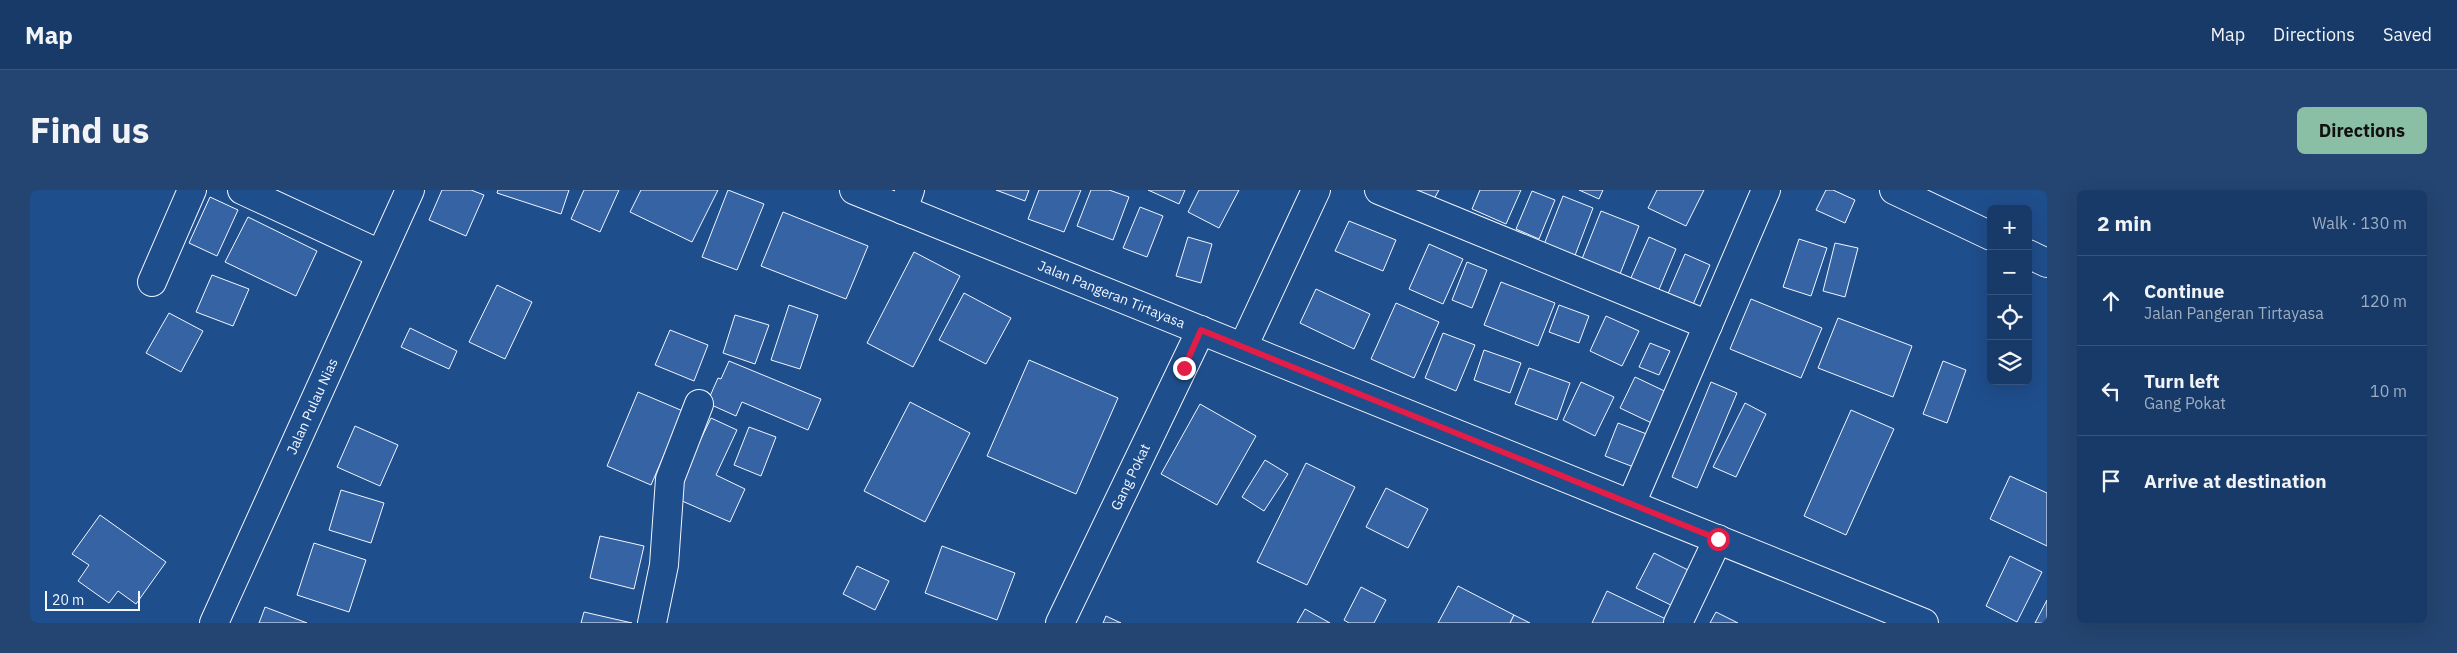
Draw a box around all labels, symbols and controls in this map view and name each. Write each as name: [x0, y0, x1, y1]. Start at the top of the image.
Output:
text: Map: [25, 19, 73, 51]
text: Map: [2210, 23, 2245, 46]
text: Directions: [2273, 23, 2355, 46]
text: Saved: [2383, 23, 2432, 46]
text: Find us: [30, 107, 149, 153]
button: Directions: [2297, 107, 2427, 154]
map controls: [1987, 205, 2032, 385]
button: +: [1987, 205, 2032, 250]
text: 2 min: [2097, 209, 2152, 237]
text: Walk · 130 m: [2312, 213, 2407, 233]
button: −: [1987, 250, 2032, 295]
street label: Jalan Pangeran Tirtayasa: [1035, 256, 1189, 332]
text: Continue: [2144, 279, 2224, 303]
icon: ahead: [2097, 287, 2125, 315]
text: 120 m: [2360, 291, 2407, 311]
button: locate: [1987, 295, 2032, 340]
text: Jalan Pangeran Tirtayasa: [2144, 303, 2324, 323]
button: layers: [1987, 340, 2032, 385]
street label: Jalan Pulau Nias: [283, 355, 342, 457]
route end: [1173, 357, 1196, 380]
text: Turn left: [2144, 369, 2220, 393]
icon: left: [2097, 377, 2125, 405]
text: 10 m: [2370, 381, 2407, 401]
text: Gang Pokat: [2144, 393, 2226, 413]
street label: Gang Pokat: [1107, 441, 1154, 513]
icon: arrive: [2097, 467, 2125, 495]
text: Arrive at destination: [2144, 469, 2327, 493]
route start: [1707, 528, 1730, 551]
scale bar: [45, 588, 140, 611]
text: 20 m: [52, 591, 84, 609]

